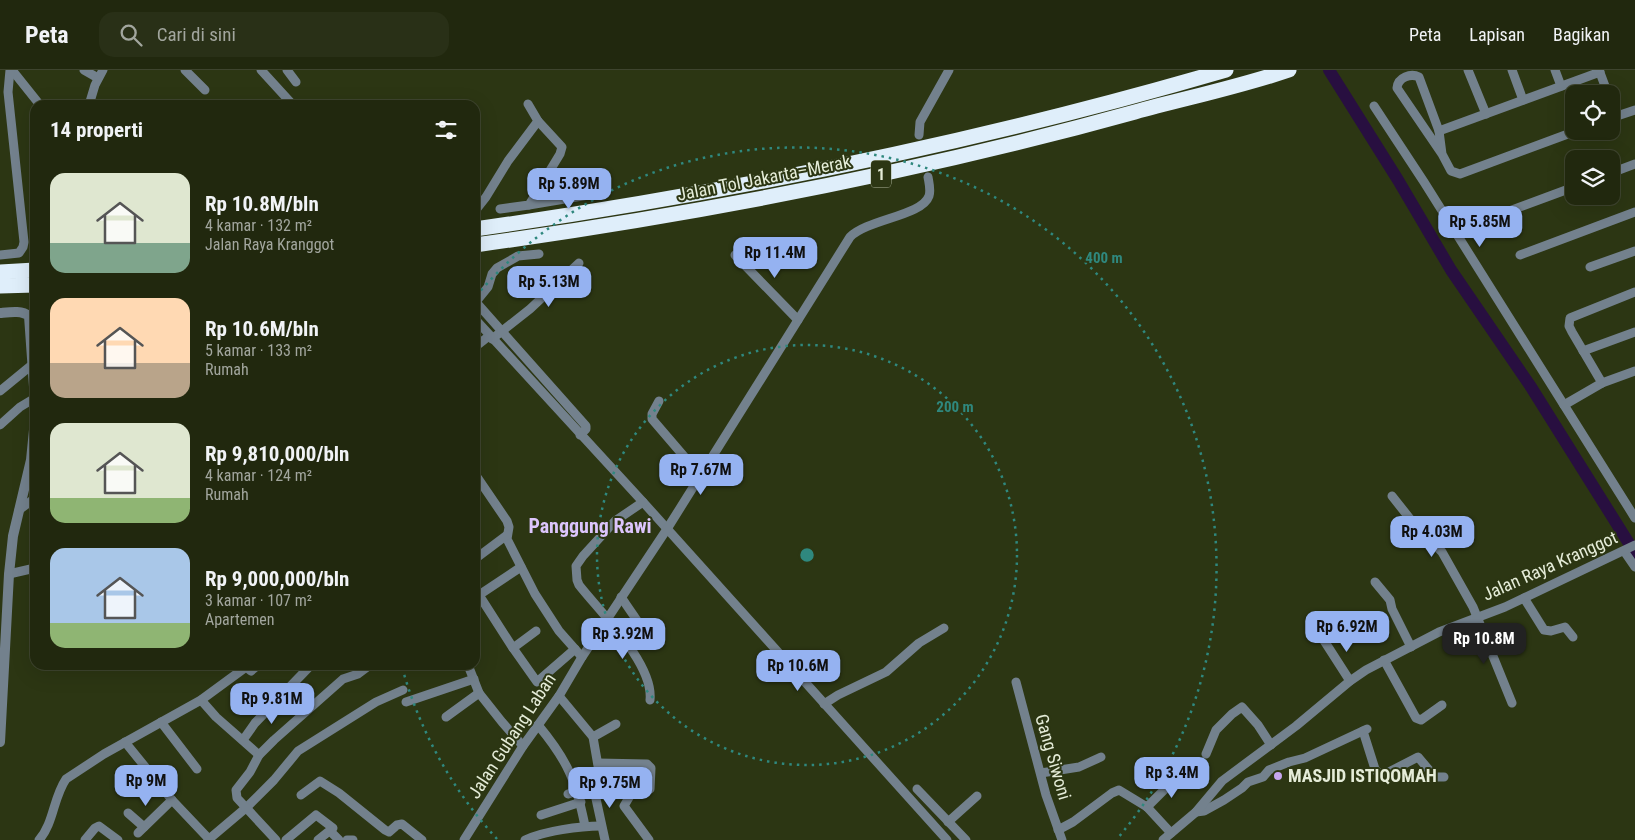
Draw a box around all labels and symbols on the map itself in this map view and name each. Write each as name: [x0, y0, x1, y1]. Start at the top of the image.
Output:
street label: Jalan Tol Jakarta–Merak: [675, 150, 853, 205]
road number: 1: [871, 160, 891, 188]
pin: Rp 5.89M: [517, 168, 621, 210]
pin: Rp 5.85M: [1428, 206, 1532, 248]
pin: Rp 11.4M: [723, 236, 827, 279]
text: 400 m: [1085, 249, 1123, 267]
pin: Rp 5.13M: [497, 266, 601, 308]
text: 200 m: [936, 398, 974, 416]
pin: Rp 7.67M: [649, 454, 753, 496]
district label: Panggung Rawi: [528, 514, 652, 538]
pin: Rp 4.03M: [1380, 516, 1484, 558]
street label: Jalan Raya Kranggot: [1479, 526, 1621, 605]
centre of rings: [798, 546, 816, 564]
pin: Rp 6.92M: [1295, 610, 1399, 653]
pin: Rp 3.92M: [571, 618, 675, 660]
pin: Rp 10.8M: [1432, 622, 1536, 665]
pin: Rp 10.6M: [746, 650, 850, 692]
street label: Jalan Gubang Laban: [463, 669, 560, 802]
pin: Rp 9.81M: [220, 682, 324, 725]
street label: Gang Siwoni: [1031, 712, 1076, 802]
pin: Rp 3.4M: [1126, 756, 1218, 799]
pin: Rp 9M: [111, 764, 181, 807]
place label: MASJID ISTIQOMAH: [1288, 765, 1437, 786]
pin: Rp 9.75M: [558, 766, 662, 809]
marker: MASJID ISTIQOMAH: [1272, 770, 1284, 782]

